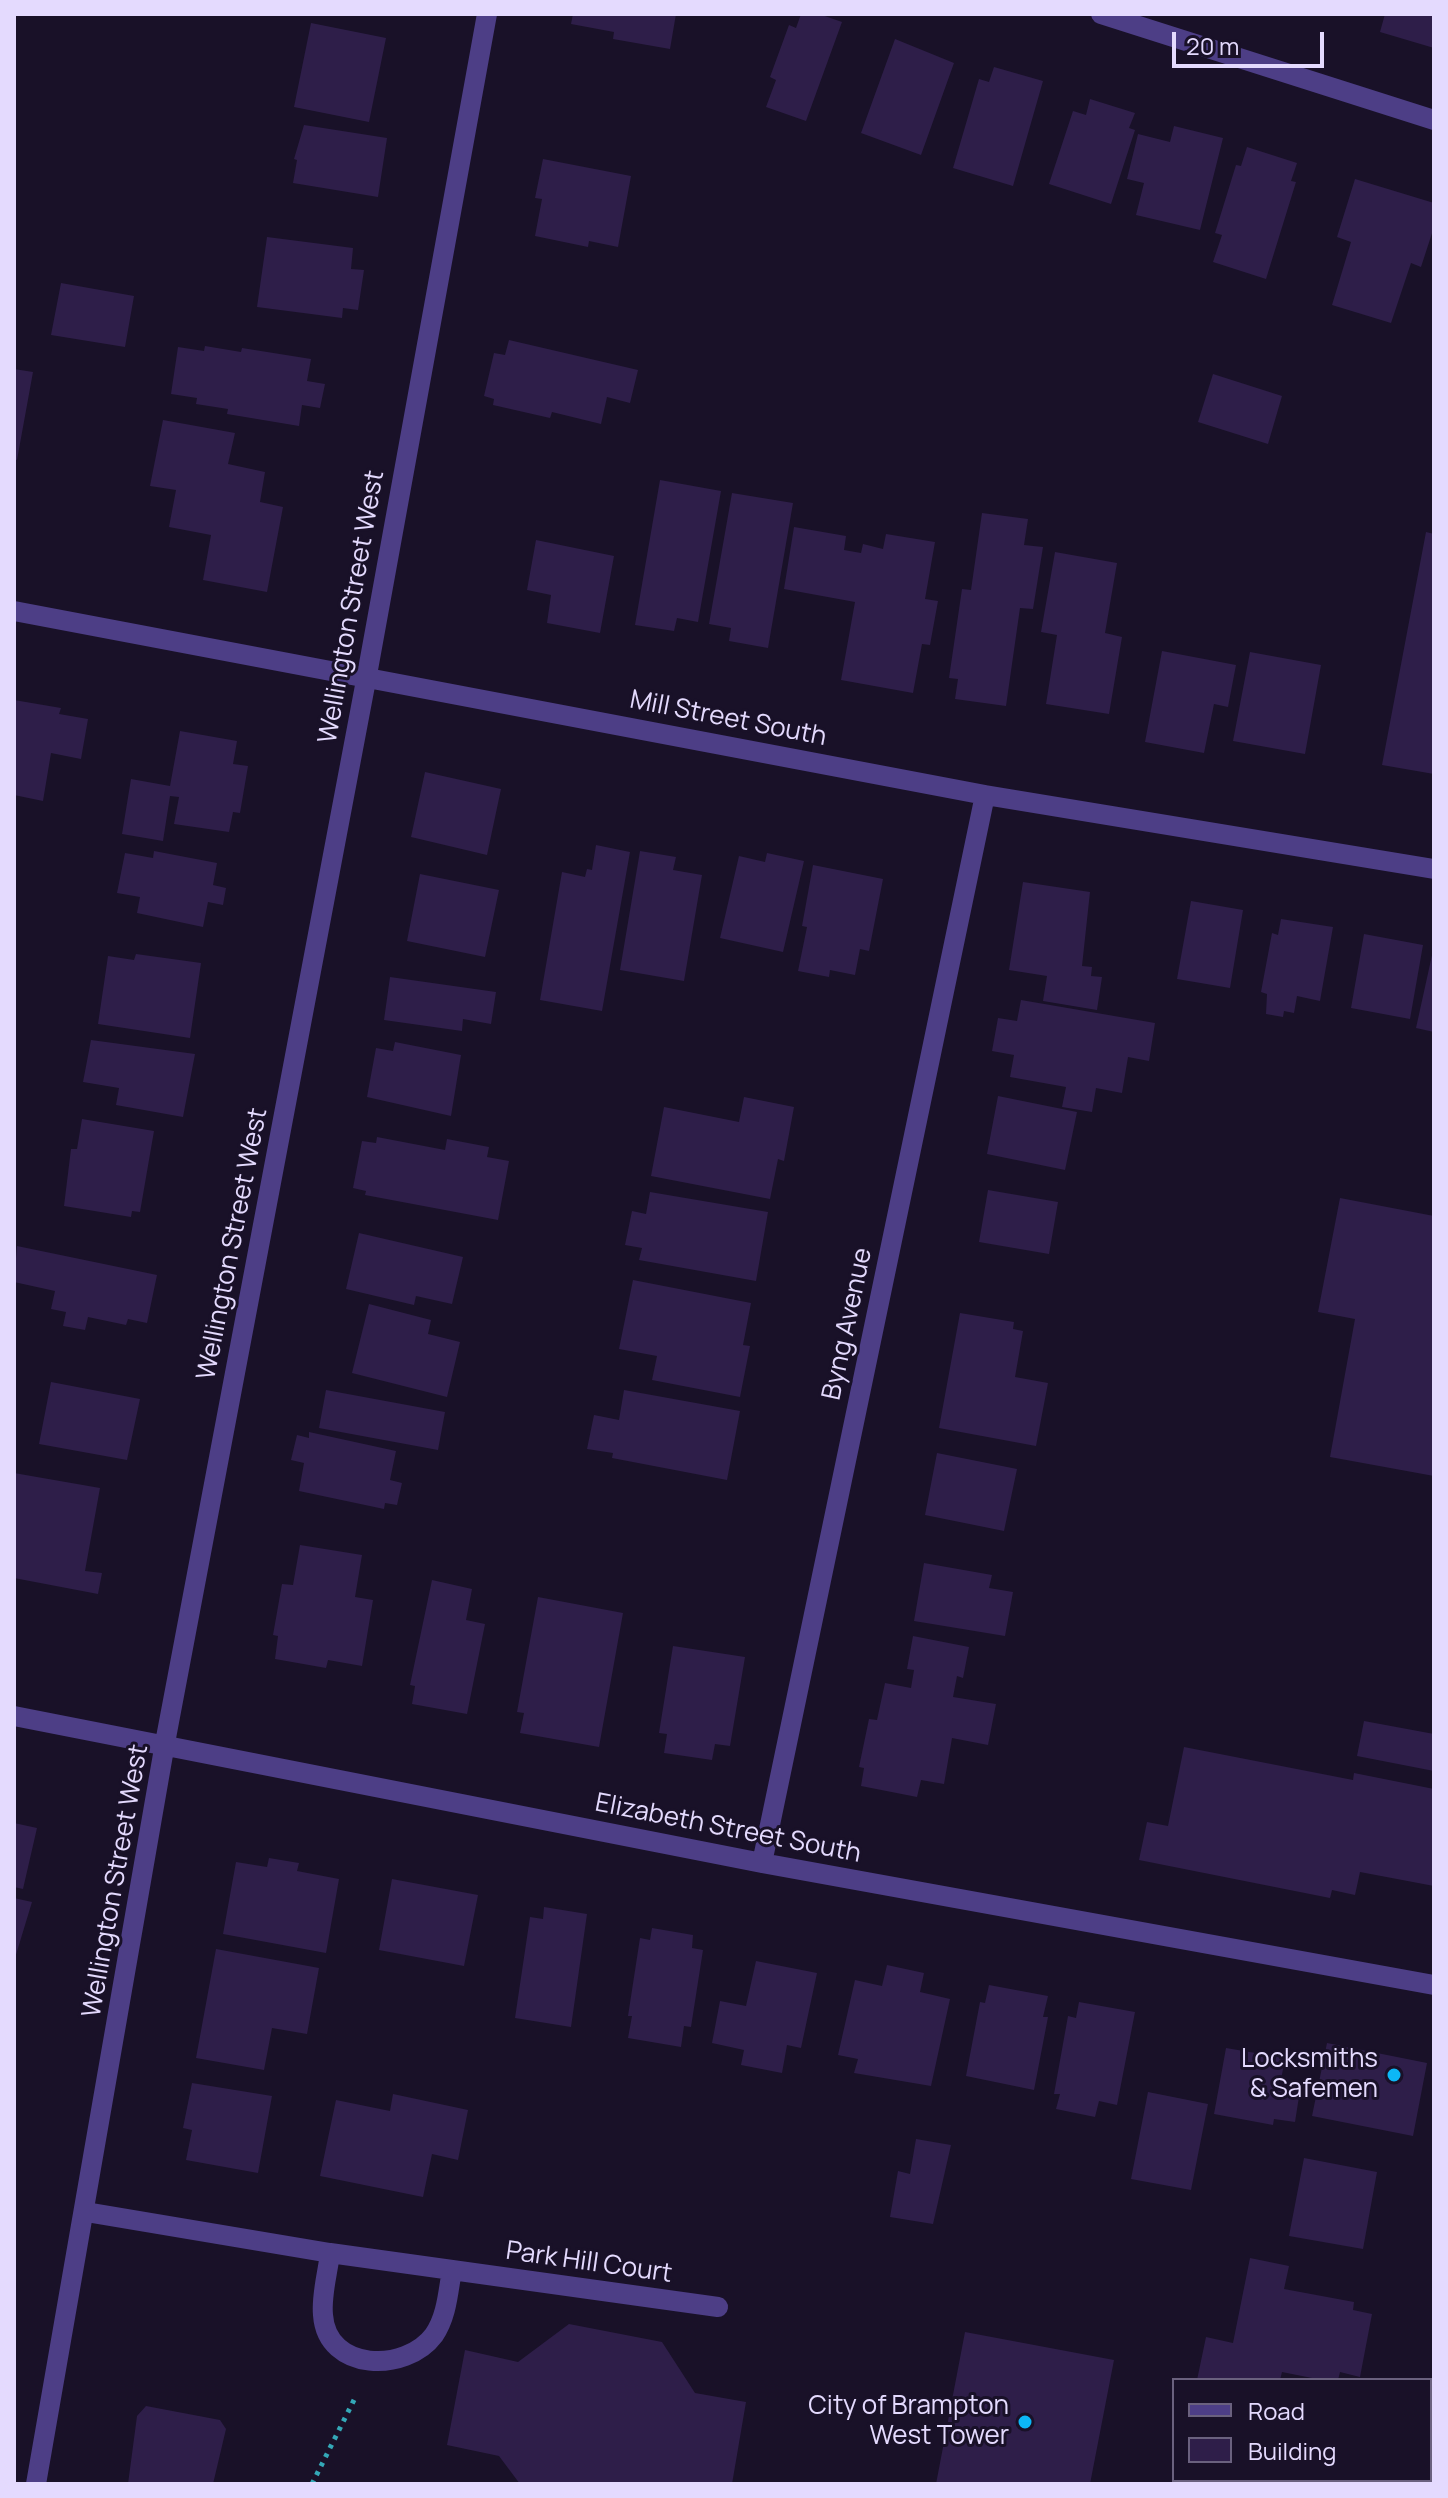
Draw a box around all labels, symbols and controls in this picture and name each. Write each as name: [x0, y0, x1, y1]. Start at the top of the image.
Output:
scale bar: [1176, 16, 1328, 66]
text: 20 m: [1186, 29, 1239, 62]
street label: Wellington Street West: [313, 468, 391, 746]
street label: Mill Street South: [627, 685, 829, 753]
street label: Wellington Street West: [191, 1105, 275, 1383]
street label: Byng Avenue: [817, 1245, 879, 1403]
street label: Wellington Street West: [77, 1742, 155, 2020]
street label: Elizabeth Street South: [592, 1788, 864, 1870]
place label: Locksmiths & Safemen: [1241, 2044, 1378, 2106]
marker: Locksmiths & Safemen: [1385, 2066, 1403, 2084]
street label: Park Hill Court: [504, 2236, 674, 2290]
legend: [1172, 2378, 1432, 2482]
place label: City of Brampton West Tower: [808, 2391, 1009, 2452]
text: Road: [1248, 2394, 1305, 2427]
marker: City of Brampton West Tower: [1016, 2413, 1034, 2431]
text: Building: [1248, 2434, 1336, 2467]

